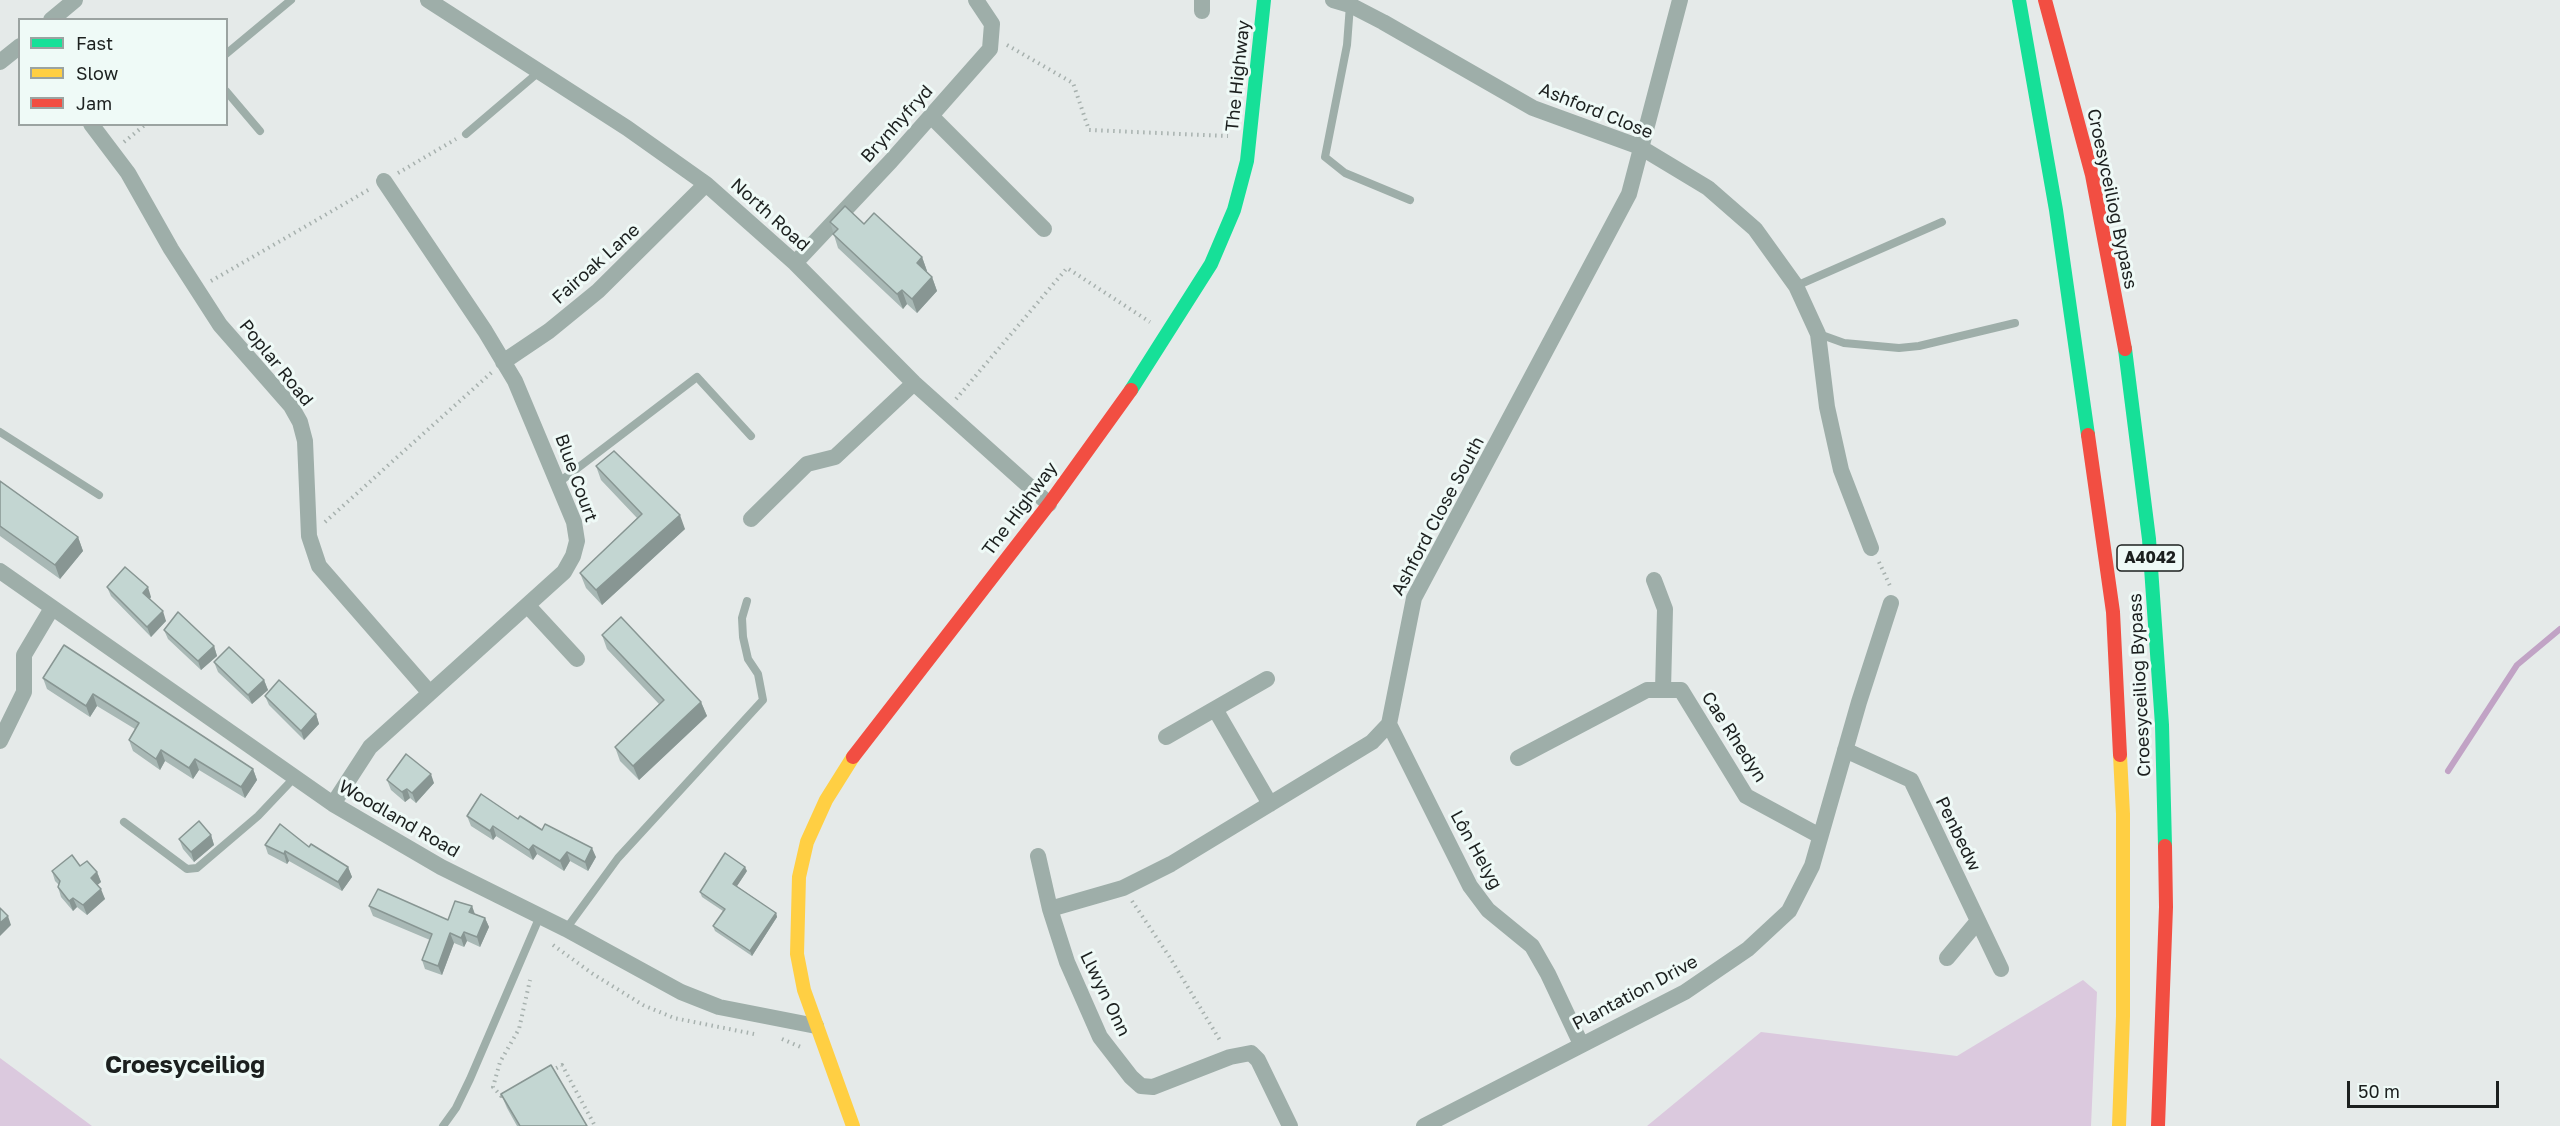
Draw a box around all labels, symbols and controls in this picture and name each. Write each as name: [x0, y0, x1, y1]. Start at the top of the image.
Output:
legend: [18, 18, 228, 126]
street label: The Highway: [1221, 19, 1255, 133]
text: Fast: [76, 32, 113, 54]
text: Slow: [76, 62, 118, 84]
street label: Ashford Close: [1536, 78, 1656, 144]
street label: Brynhyfryd: [857, 81, 937, 167]
text: Jam: [76, 92, 112, 114]
street label: Croesyceiliog Bypass: [2082, 107, 2142, 291]
street label: North Road: [726, 174, 814, 256]
street label: Fairoak Lane: [548, 219, 644, 309]
street label: Poplar Road: [235, 315, 317, 411]
street label: Blue Court: [550, 431, 602, 525]
street label: Ashford Close South: [1387, 433, 1489, 599]
street label: The Highway: [978, 458, 1062, 560]
road number: A4042: [2117, 545, 2183, 571]
street label: Croesyceiliog Bypass: [2124, 593, 2156, 777]
street label: Cae Rhedyn: [1697, 688, 1771, 786]
street label: Woodland Road: [335, 776, 463, 862]
street label: Penbedw: [1931, 793, 1985, 875]
street label: Lôn Helyg: [1446, 807, 1506, 893]
street label: Llwyn Onn: [1075, 948, 1135, 1040]
street label: Plantation Drive: [1569, 951, 1701, 1035]
district label: Croesyceiliog: [105, 1051, 265, 1079]
scale bar: [2350, 1069, 2502, 1107]
text: 50 m: [2358, 1080, 2400, 1102]

